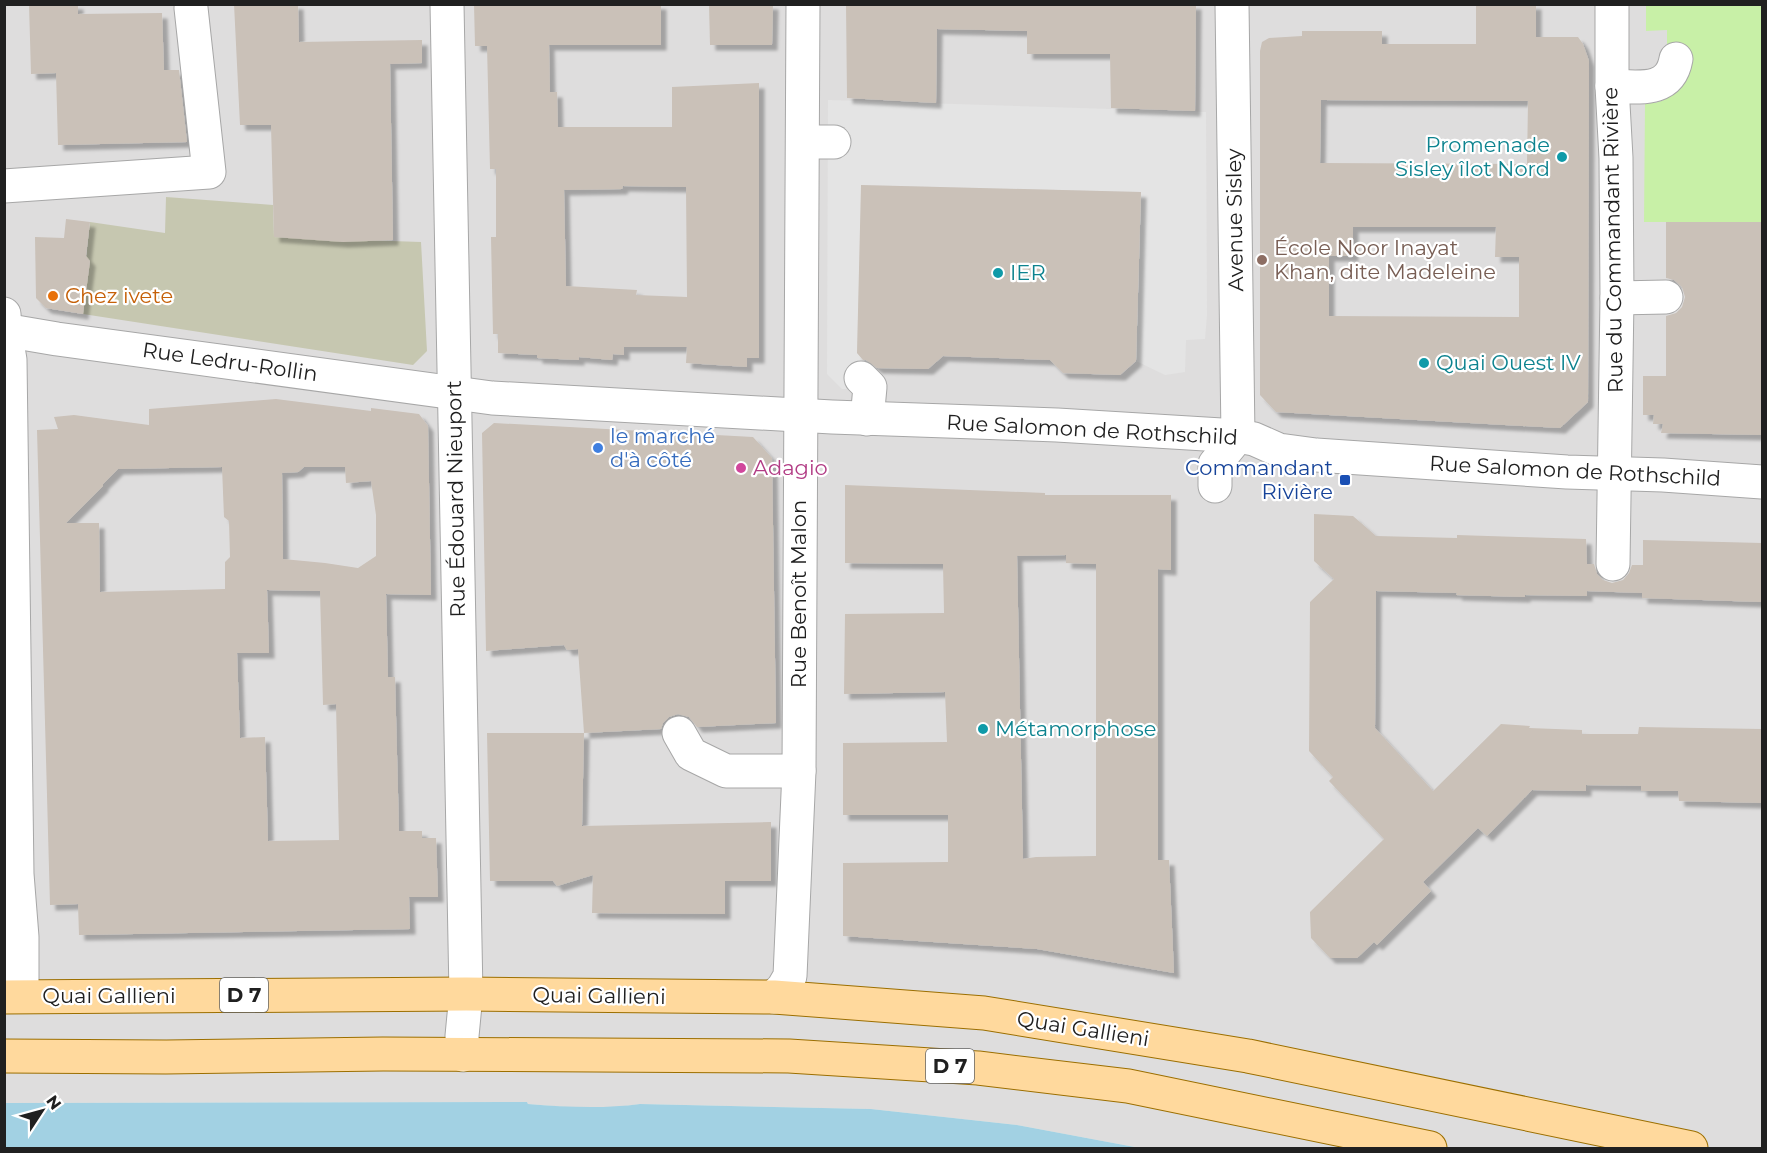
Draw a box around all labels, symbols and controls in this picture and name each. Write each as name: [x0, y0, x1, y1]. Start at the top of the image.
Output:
street label: Rue du Commandant Rivière: [1597, 87, 1628, 393]
place label: Promenade Sisley îlot Nord: [1395, 132, 1550, 181]
street label: Avenue Sisley: [1221, 148, 1248, 292]
marker: Promenade Sisley îlot Nord: [1555, 150, 1569, 164]
place label: École Noor Inayat Khan, dite Madeleine: [1274, 235, 1496, 284]
marker: École Noor Inayat Khan, dite Madeleine: [1255, 253, 1269, 267]
place label: IER: [1010, 260, 1046, 285]
marker: IER: [991, 266, 1005, 280]
place label: Chez ivete: [65, 283, 173, 308]
marker: Chez ivete: [46, 289, 60, 303]
street label: Rue Ledru-Rollin: [141, 337, 319, 386]
place label: Quai Ouest IV: [1436, 350, 1581, 375]
marker: Quai Ouest IV: [1417, 356, 1431, 370]
street label: Rue Édouard Nieuport: [441, 380, 470, 618]
street label: Rue Salomon de Rothschild: [946, 409, 1238, 450]
place label: le marché d'à côté: [610, 423, 715, 472]
marker: le marché d'à côté: [591, 441, 605, 455]
street label: Rue Salomon de Rothschild: [1429, 450, 1721, 491]
place label: Adagio: [753, 455, 828, 480]
place label: Commandant Rivière: [1185, 455, 1333, 504]
marker: Adagio: [734, 461, 748, 475]
marker: Commandant Rivière: [1338, 473, 1352, 487]
street label: Rue Benoît Malon: [786, 500, 811, 688]
place label: Métamorphose: [995, 716, 1156, 741]
marker: Métamorphose: [976, 722, 990, 736]
road number: D 7: [220, 978, 268, 1012]
street label: Quai Gallieni: [532, 982, 666, 1009]
street label: Quai Gallieni: [42, 983, 176, 1008]
street label: Quai Gallieni: [1015, 1006, 1151, 1051]
road number: D 7: [926, 1049, 974, 1083]
north arrow: [12, 1081, 72, 1141]
text: N: [42, 1092, 65, 1113]

